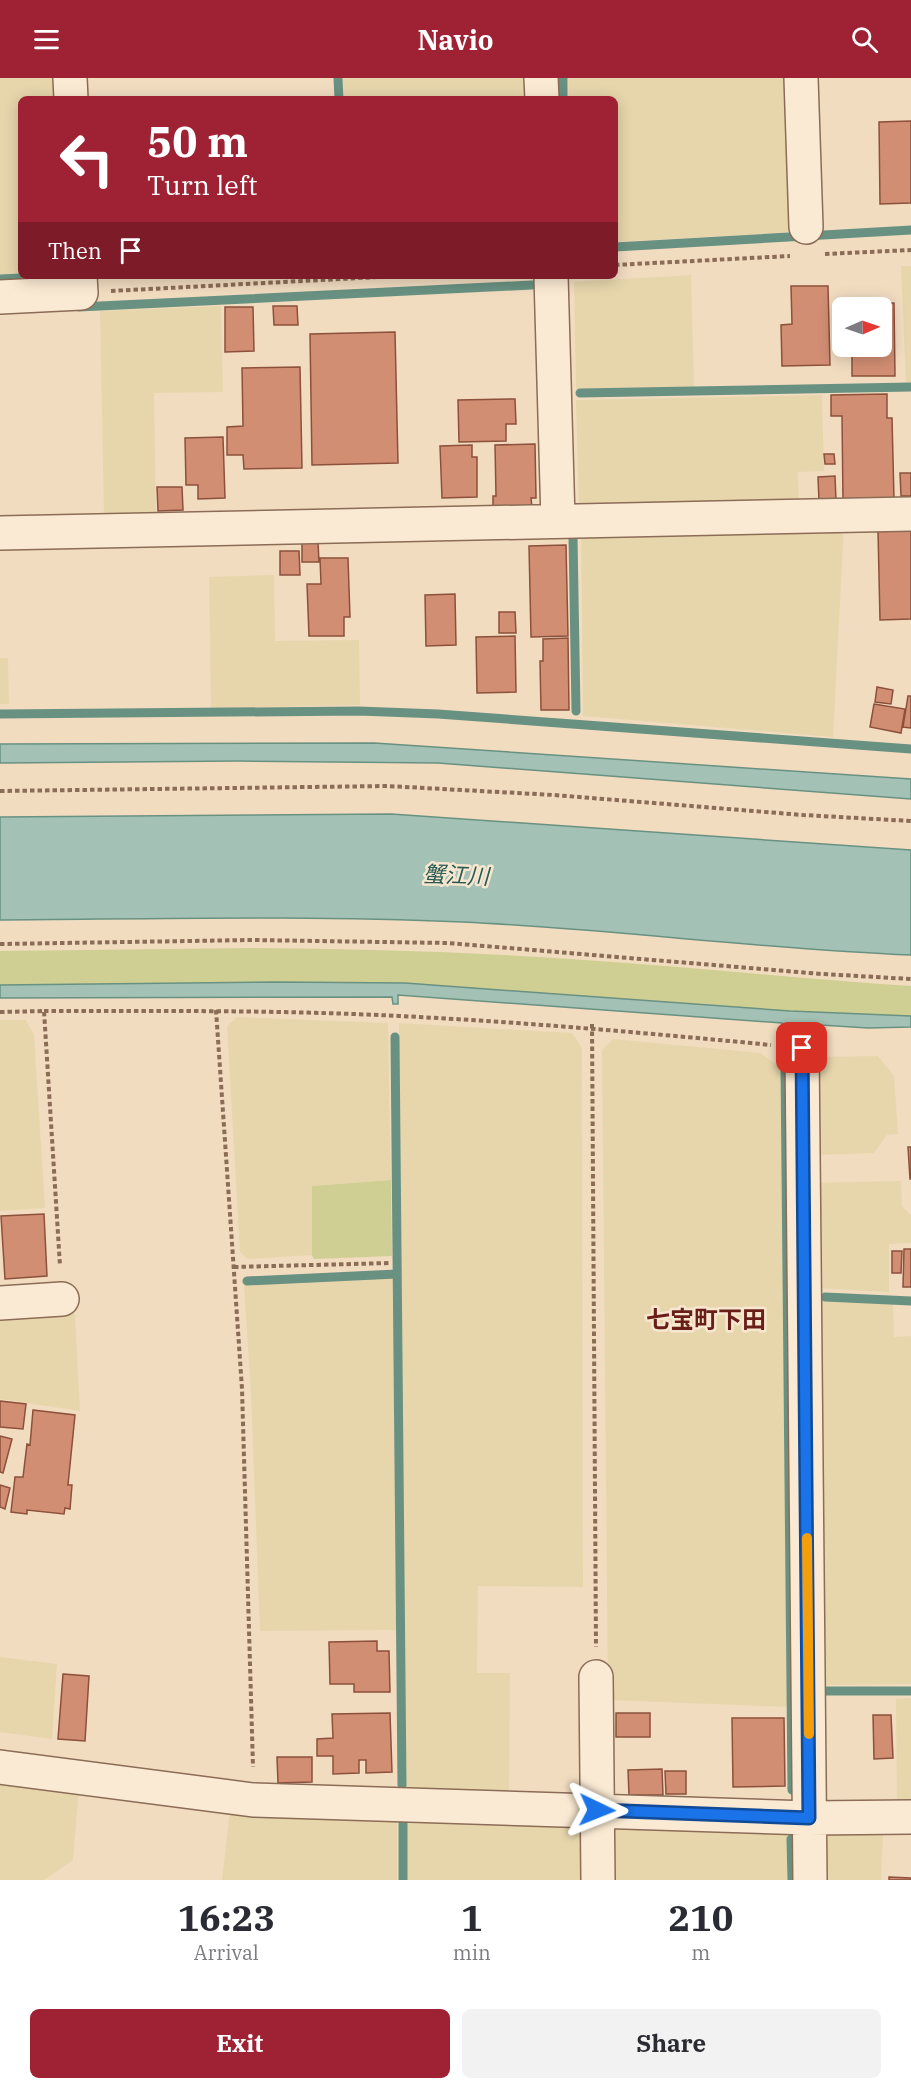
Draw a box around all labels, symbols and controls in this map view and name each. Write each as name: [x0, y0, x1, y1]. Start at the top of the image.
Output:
text: Navio: [417, 22, 494, 57]
icon: menu: [30, 23, 63, 56]
icon: search: [848, 23, 881, 56]
text: 50 m: [147, 114, 248, 169]
icon: left: [48, 120, 126, 198]
text: Turn left: [147, 167, 258, 202]
icon: arrive: [114, 234, 147, 267]
text: Then: [48, 236, 102, 265]
north arrow: [832, 297, 892, 357]
map controls: [832, 297, 892, 357]
water label: 蟹江川: [423, 859, 491, 890]
pin: [776, 1022, 827, 1073]
icon: arrive: [785, 1031, 818, 1064]
district label: 七宝町下田: [646, 1303, 766, 1335]
position arrow: [565, 1778, 629, 1842]
text: 16:23: [178, 1894, 275, 1941]
text: 1: [461, 1894, 483, 1941]
text: 210: [668, 1894, 733, 1941]
text: Arrival: [194, 1939, 259, 1966]
text: min: [453, 1939, 491, 1966]
text: m: [691, 1939, 710, 1966]
button: Exit: [30, 2009, 450, 2078]
button: Share: [462, 2009, 881, 2078]

